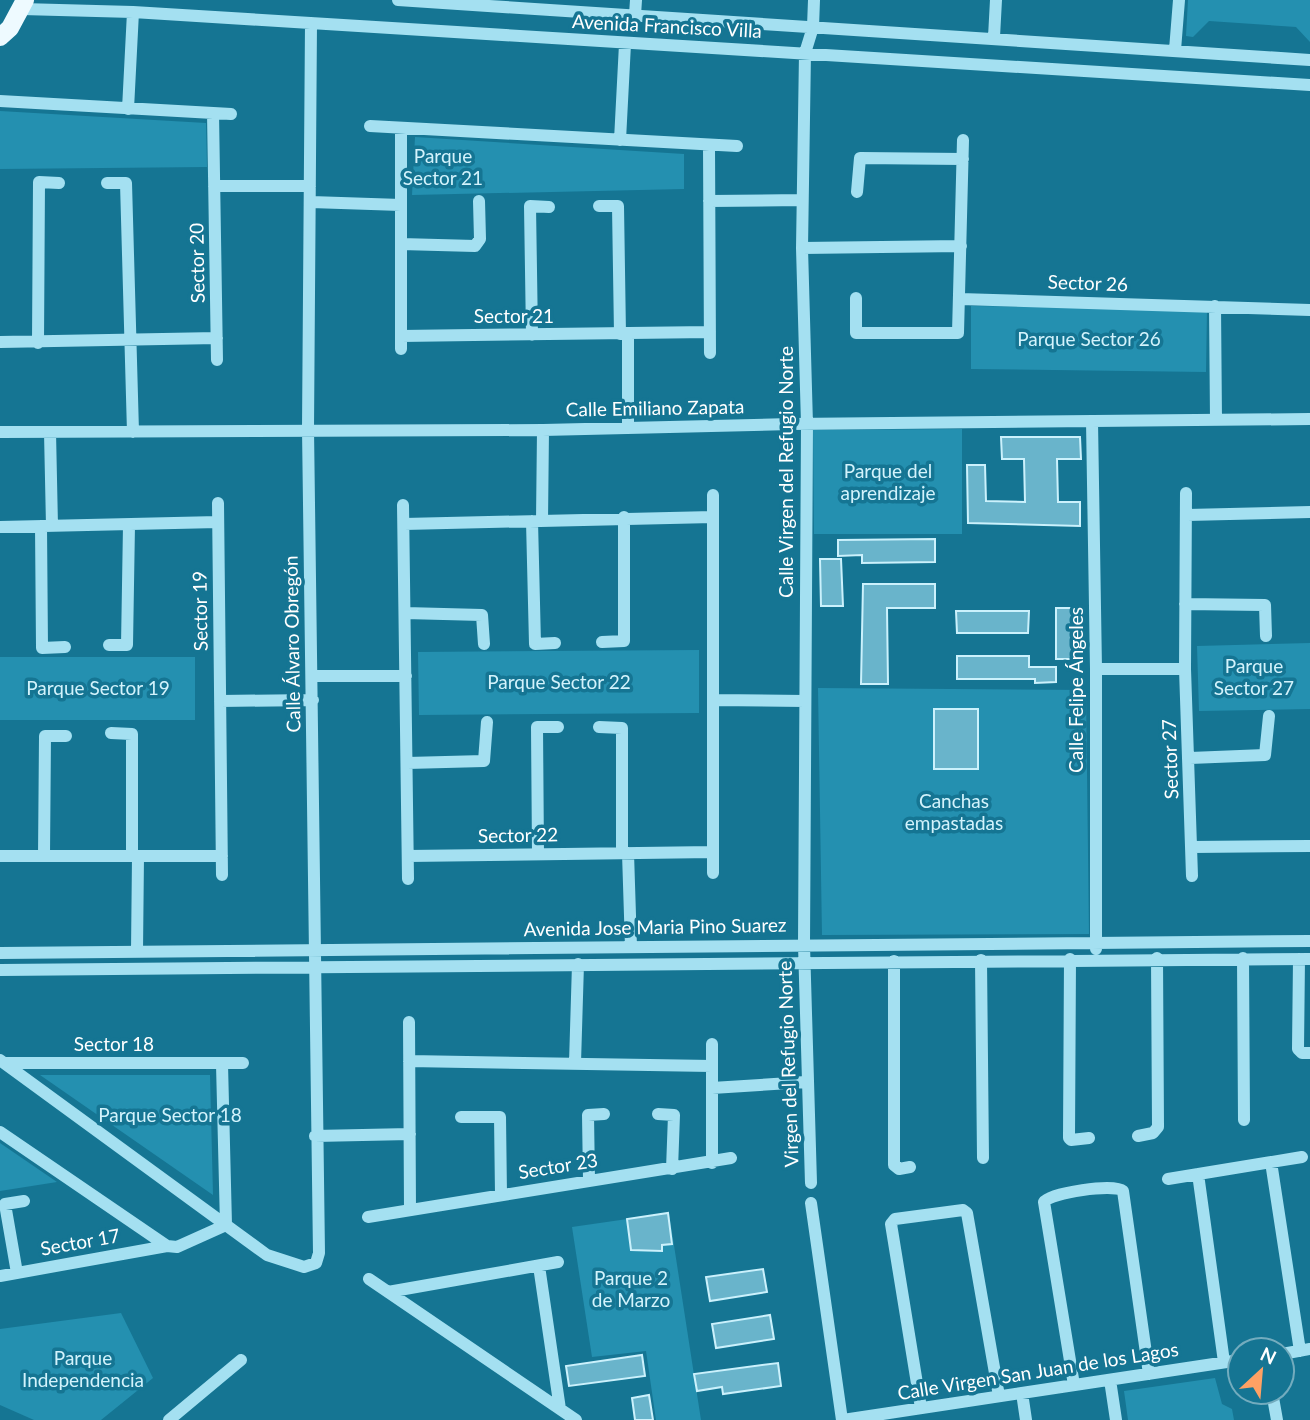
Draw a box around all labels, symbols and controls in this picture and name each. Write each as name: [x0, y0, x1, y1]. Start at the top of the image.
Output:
street label: Avenida Francisco Villa: [572, 9, 763, 42]
park label: Parque Sector 21: [403, 144, 483, 189]
street label: Sector 20: [184, 223, 209, 303]
street label: Sector 26: [1047, 270, 1129, 295]
street label: Sector 21: [474, 304, 554, 327]
park label: Parque Sector 26: [1017, 327, 1161, 350]
street label: Calle Virgen del Refugio Norte: [774, 346, 797, 598]
street label: Calle Emiliano Zapata: [565, 394, 745, 421]
park label: Parque del aprendizaje: [840, 459, 936, 504]
street label: Calle Álvaro Obregón: [278, 555, 305, 733]
street label: Sector 19: [187, 571, 212, 651]
street label: Calle Felipe Ángeles: [1064, 607, 1087, 773]
park label: Parque Sector 27: [1214, 654, 1294, 699]
park label: Parque Sector 22: [487, 670, 631, 693]
park label: Parque Sector 19: [26, 676, 170, 699]
street label: Sector 27: [1157, 718, 1182, 800]
park label: Canchas empastadas: [905, 789, 1003, 834]
street label: Sector 22: [478, 822, 558, 847]
street label: Avenida Jose Maria Pino Suarez: [523, 913, 787, 940]
street label: Virgen del Refugio Norte: [772, 960, 803, 1168]
street label: Sector 18: [74, 1032, 154, 1055]
park label: Parque Sector 18: [98, 1103, 242, 1126]
street label: Sector 23: [516, 1148, 599, 1183]
street label: Sector 17: [38, 1223, 121, 1260]
park label: Parque 2 de Marzo: [592, 1266, 670, 1311]
north arrow: [1226, 1336, 1296, 1406]
street label: Calle Virgen San Juan de los Lagos: [896, 1337, 1180, 1404]
text: N: [1257, 1342, 1280, 1369]
park label: Parque Independencia: [22, 1346, 144, 1391]

